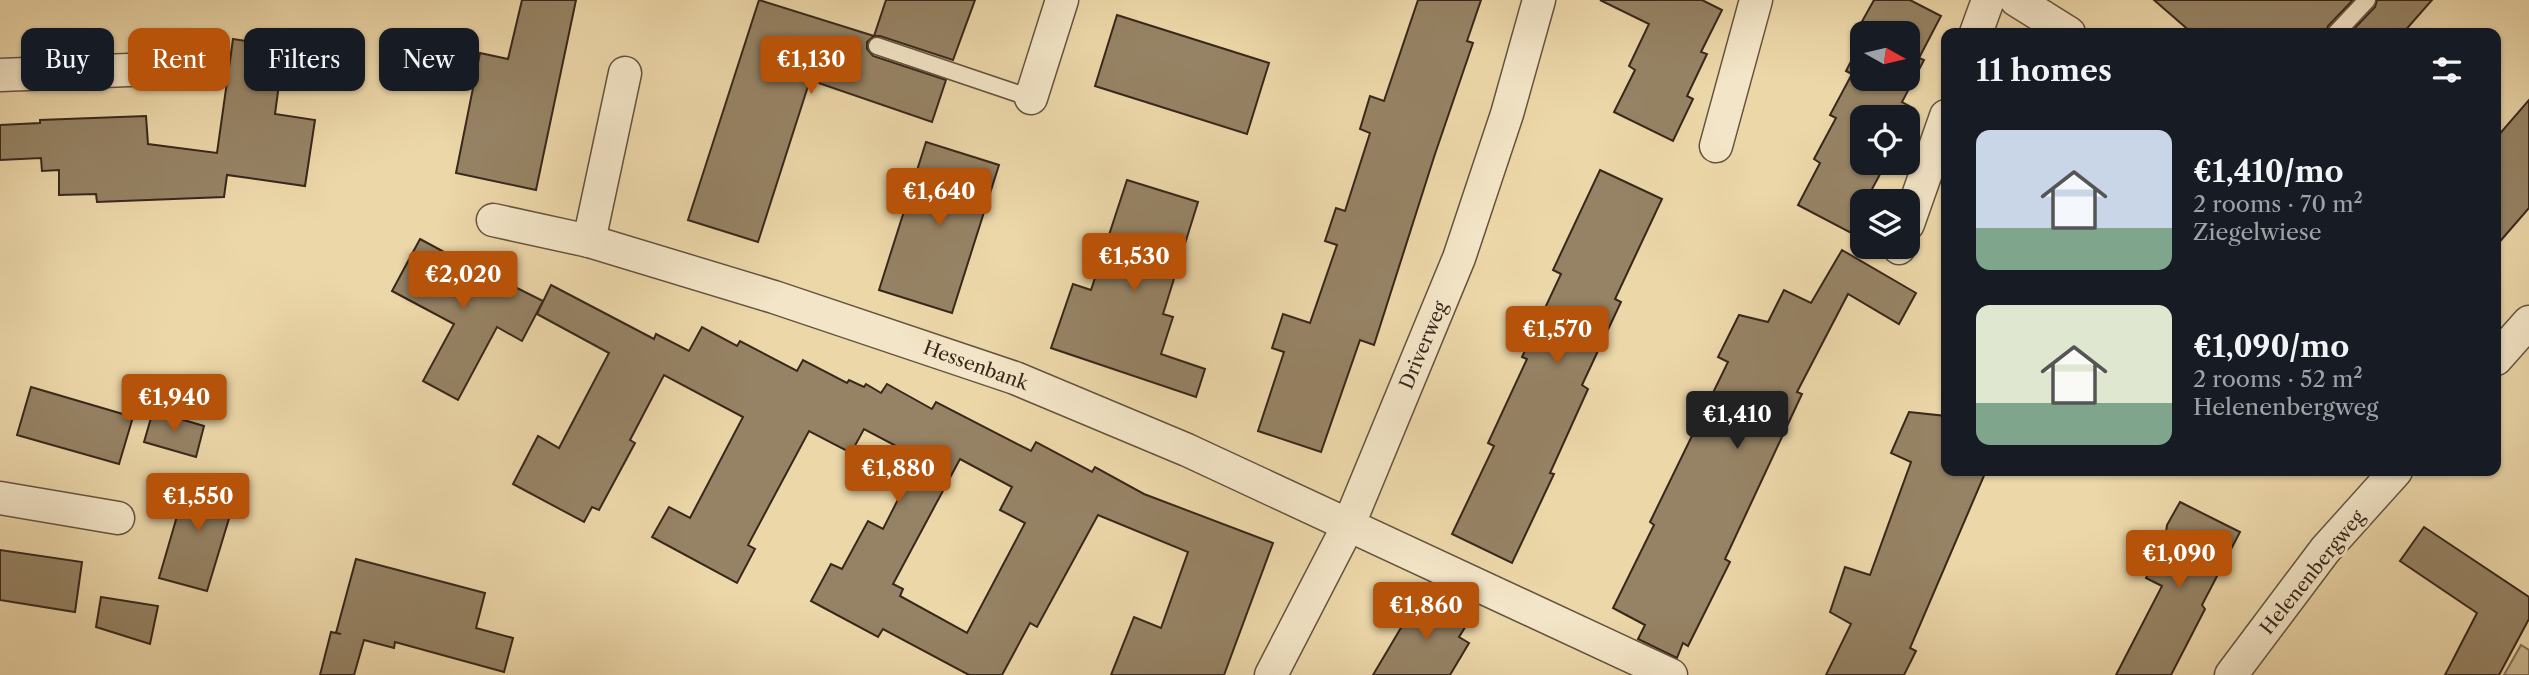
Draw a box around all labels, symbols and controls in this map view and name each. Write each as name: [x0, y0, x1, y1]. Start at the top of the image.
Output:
north arrow: [1850, 21, 1920, 91]
map controls: [1850, 21, 1920, 259]
chip: Buy: [21, 28, 114, 91]
chip: Rent: [128, 28, 230, 91]
chip: Filters: [244, 28, 365, 91]
chip: New: [379, 28, 479, 91]
pin: €1,130: [754, 36, 868, 96]
text: €1,130: [776, 45, 846, 73]
icon: filters: [2428, 51, 2466, 89]
text: 11 homes: [1976, 52, 2112, 89]
button: locate: [1850, 105, 1920, 175]
text: €1,410/mo: [2193, 153, 2344, 190]
icon: home: [2032, 158, 2116, 242]
pin: €1,640: [882, 168, 996, 228]
text: €1,640: [902, 177, 976, 205]
button: layers: [1850, 189, 1920, 259]
text: 2 rooms · 70 m²: [2193, 190, 2363, 218]
text: Ziegelwiese: [2193, 218, 2322, 246]
pin: €1,530: [1077, 233, 1191, 293]
text: €1,530: [1098, 242, 1170, 270]
pin: €2,020: [406, 252, 520, 311]
text: €2,020: [424, 260, 502, 288]
street label: Driverweg: [1395, 297, 1453, 393]
pin: €1,570: [1500, 306, 1614, 366]
text: €1,570: [1522, 315, 1592, 343]
text: €1,090/mo: [2193, 328, 2349, 365]
icon: home: [2032, 333, 2116, 417]
street label: Hessenbank: [920, 336, 1032, 395]
text: 2 rooms · 52 m²: [2193, 365, 2363, 393]
pin: €1,940: [117, 374, 231, 434]
text: €1,940: [138, 383, 210, 411]
pin: €1,410: [1680, 392, 1794, 451]
text: Helenenbergweg: [2193, 393, 2378, 421]
text: €1,410: [1702, 400, 1772, 428]
pin: €1,880: [841, 446, 955, 505]
text: €1,880: [861, 454, 935, 482]
pin: €1,550: [141, 474, 255, 533]
text: €1,550: [162, 482, 234, 510]
street label: Helenenbergweg: [2255, 505, 2370, 639]
pin: €1,090: [2122, 530, 2236, 590]
text: €1,090: [2142, 539, 2216, 567]
pin: €1,860: [1369, 582, 1483, 642]
text: €1,860: [1389, 591, 1463, 619]

